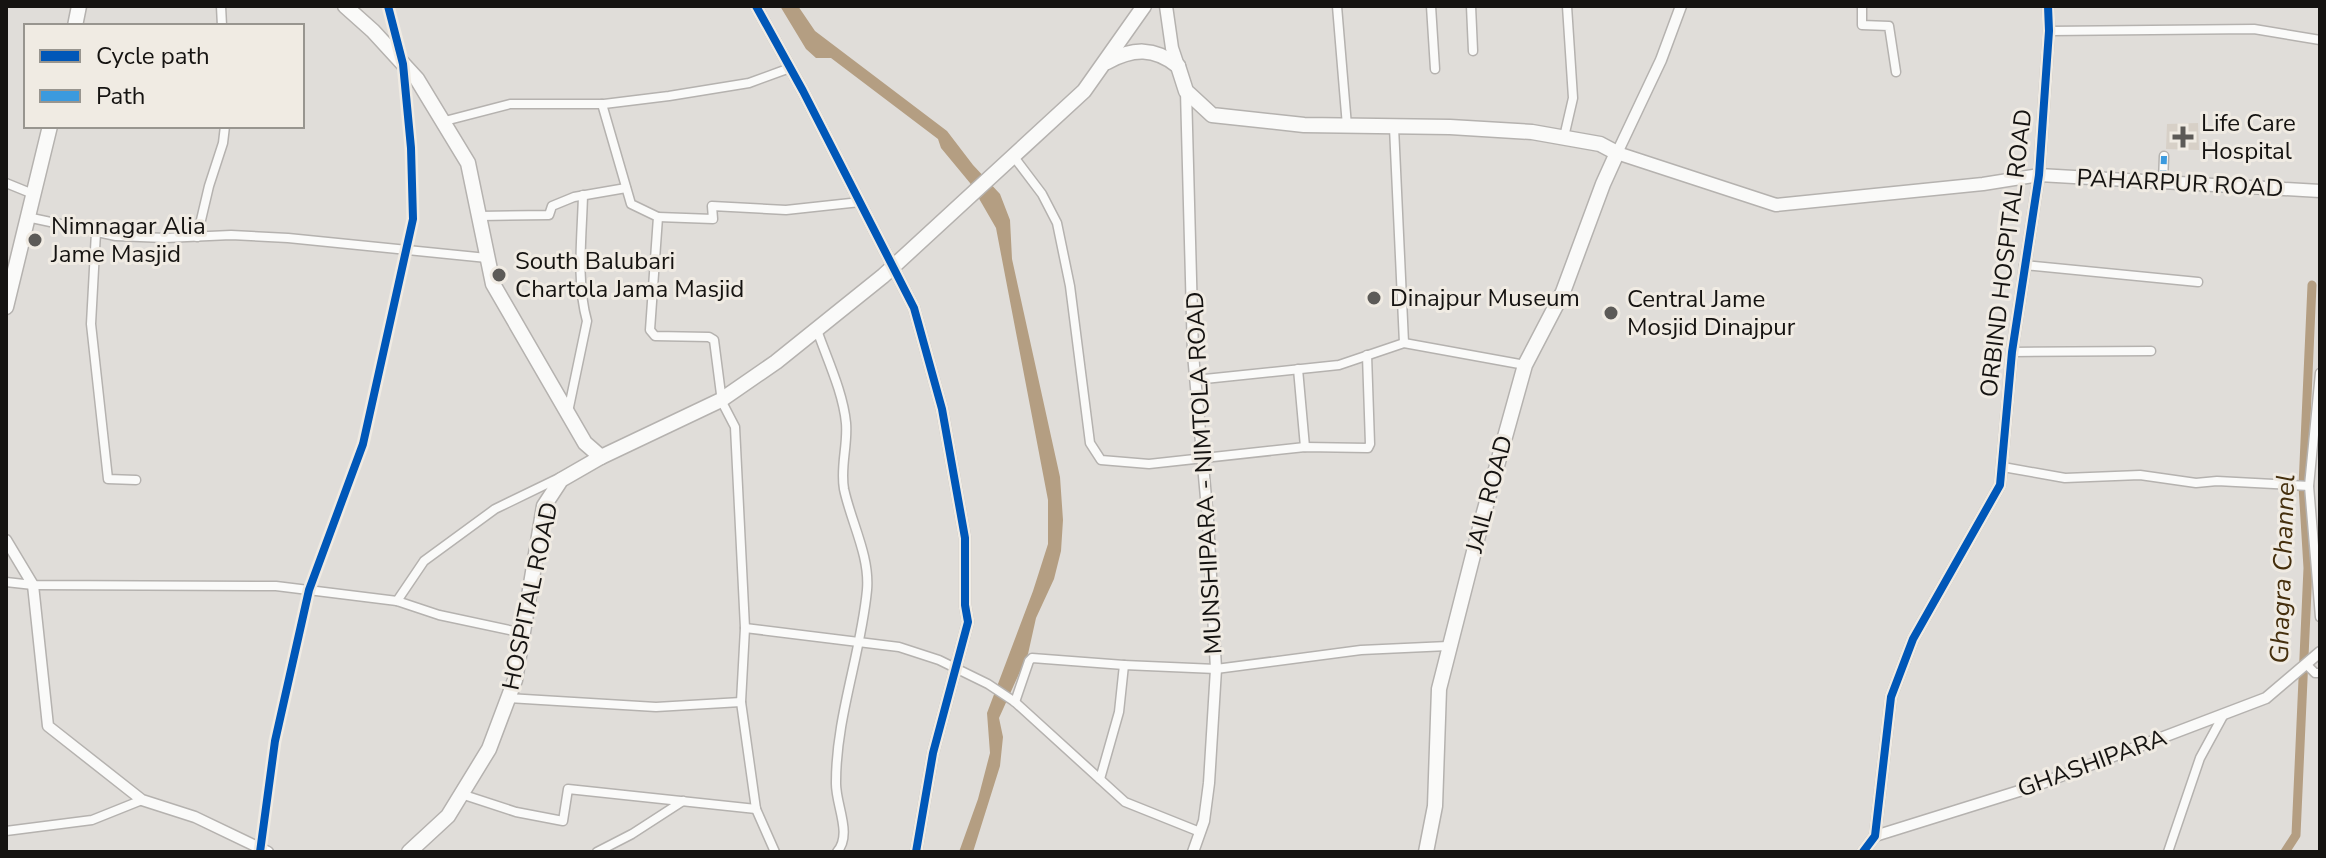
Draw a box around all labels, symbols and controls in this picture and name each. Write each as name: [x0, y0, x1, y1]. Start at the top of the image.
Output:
legend: [24, 24, 304, 128]
text: Cycle path: [96, 40, 210, 72]
text: Path: [96, 80, 145, 112]
street label: ORBIND HOSPITAL ROAD: [1972, 107, 2040, 399]
place label: Life Care Hospital: [2201, 107, 2296, 167]
marker: Life Care Hospital: [2172, 126, 2194, 148]
street label: PAHARPUR ROAD: [2076, 162, 2284, 204]
place label: Nimnagar Alia Jame Masjid: [50, 210, 206, 270]
marker: Nimnagar Alia Jame Masjid: [26, 231, 44, 249]
place label: South Balubari Chartola Jama Masjid: [515, 245, 744, 305]
marker: South Balubari Chartola Jama Masjid: [490, 266, 508, 284]
place label: Dinajpur Museum: [1390, 282, 1580, 314]
place label: Central Jame Mosjid Dinajpur: [1627, 283, 1796, 343]
marker: Dinajpur Museum: [1365, 289, 1383, 307]
street label: MUNSHIPARA - NIMTOLA ROAD: [1179, 291, 1229, 655]
marker: Central Jame Mosjid Dinajpur: [1602, 304, 1620, 322]
street label: JAIL ROAD: [1458, 432, 1520, 557]
water label: Ghagra Channel: [2262, 474, 2303, 664]
street label: HOSPITAL ROAD: [494, 499, 566, 693]
street label: GHASHIPARA: [2013, 721, 2171, 805]

